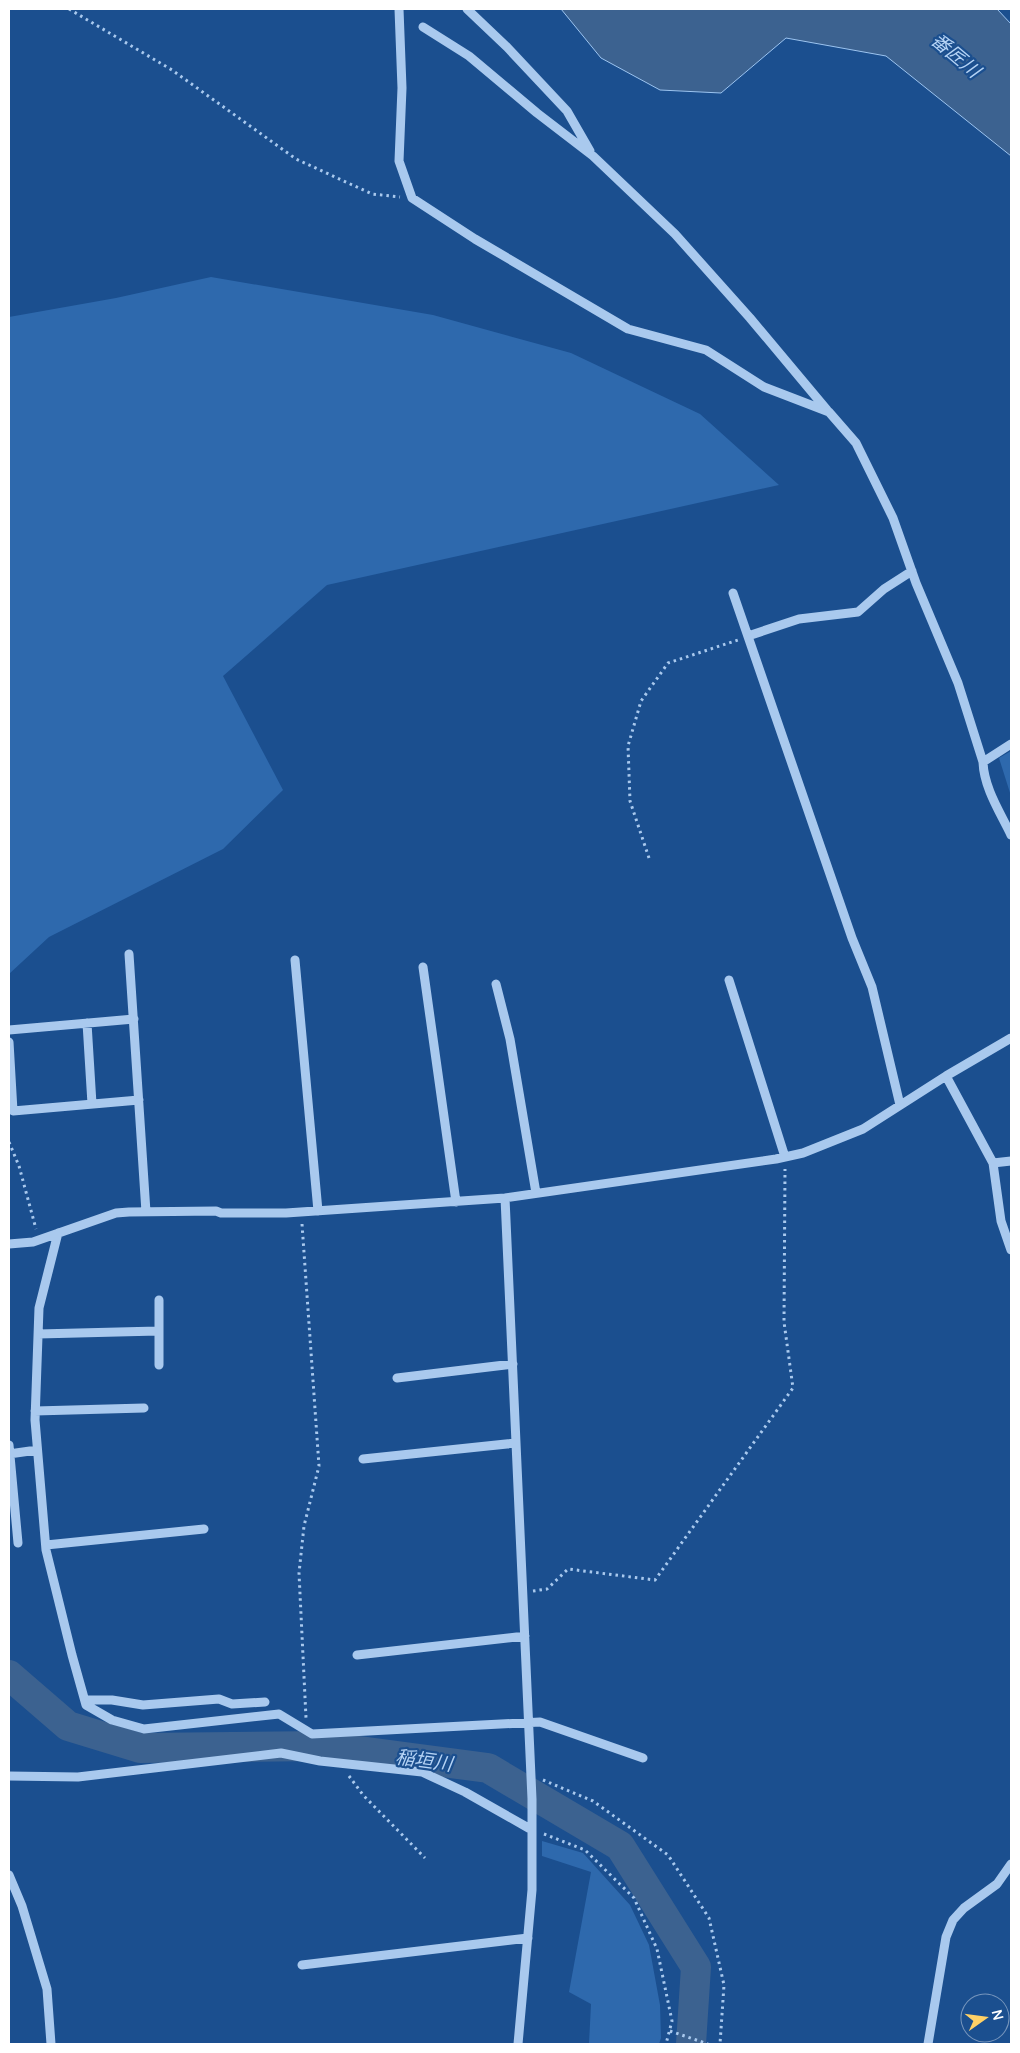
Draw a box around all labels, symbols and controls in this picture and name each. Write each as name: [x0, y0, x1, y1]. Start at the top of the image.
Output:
water label: 番匠川: [926, 27, 988, 85]
water label: 稲垣川: [394, 1743, 456, 1777]
north arrow: [960, 1993, 1010, 2043]
text: N: [988, 2008, 1009, 2022]

